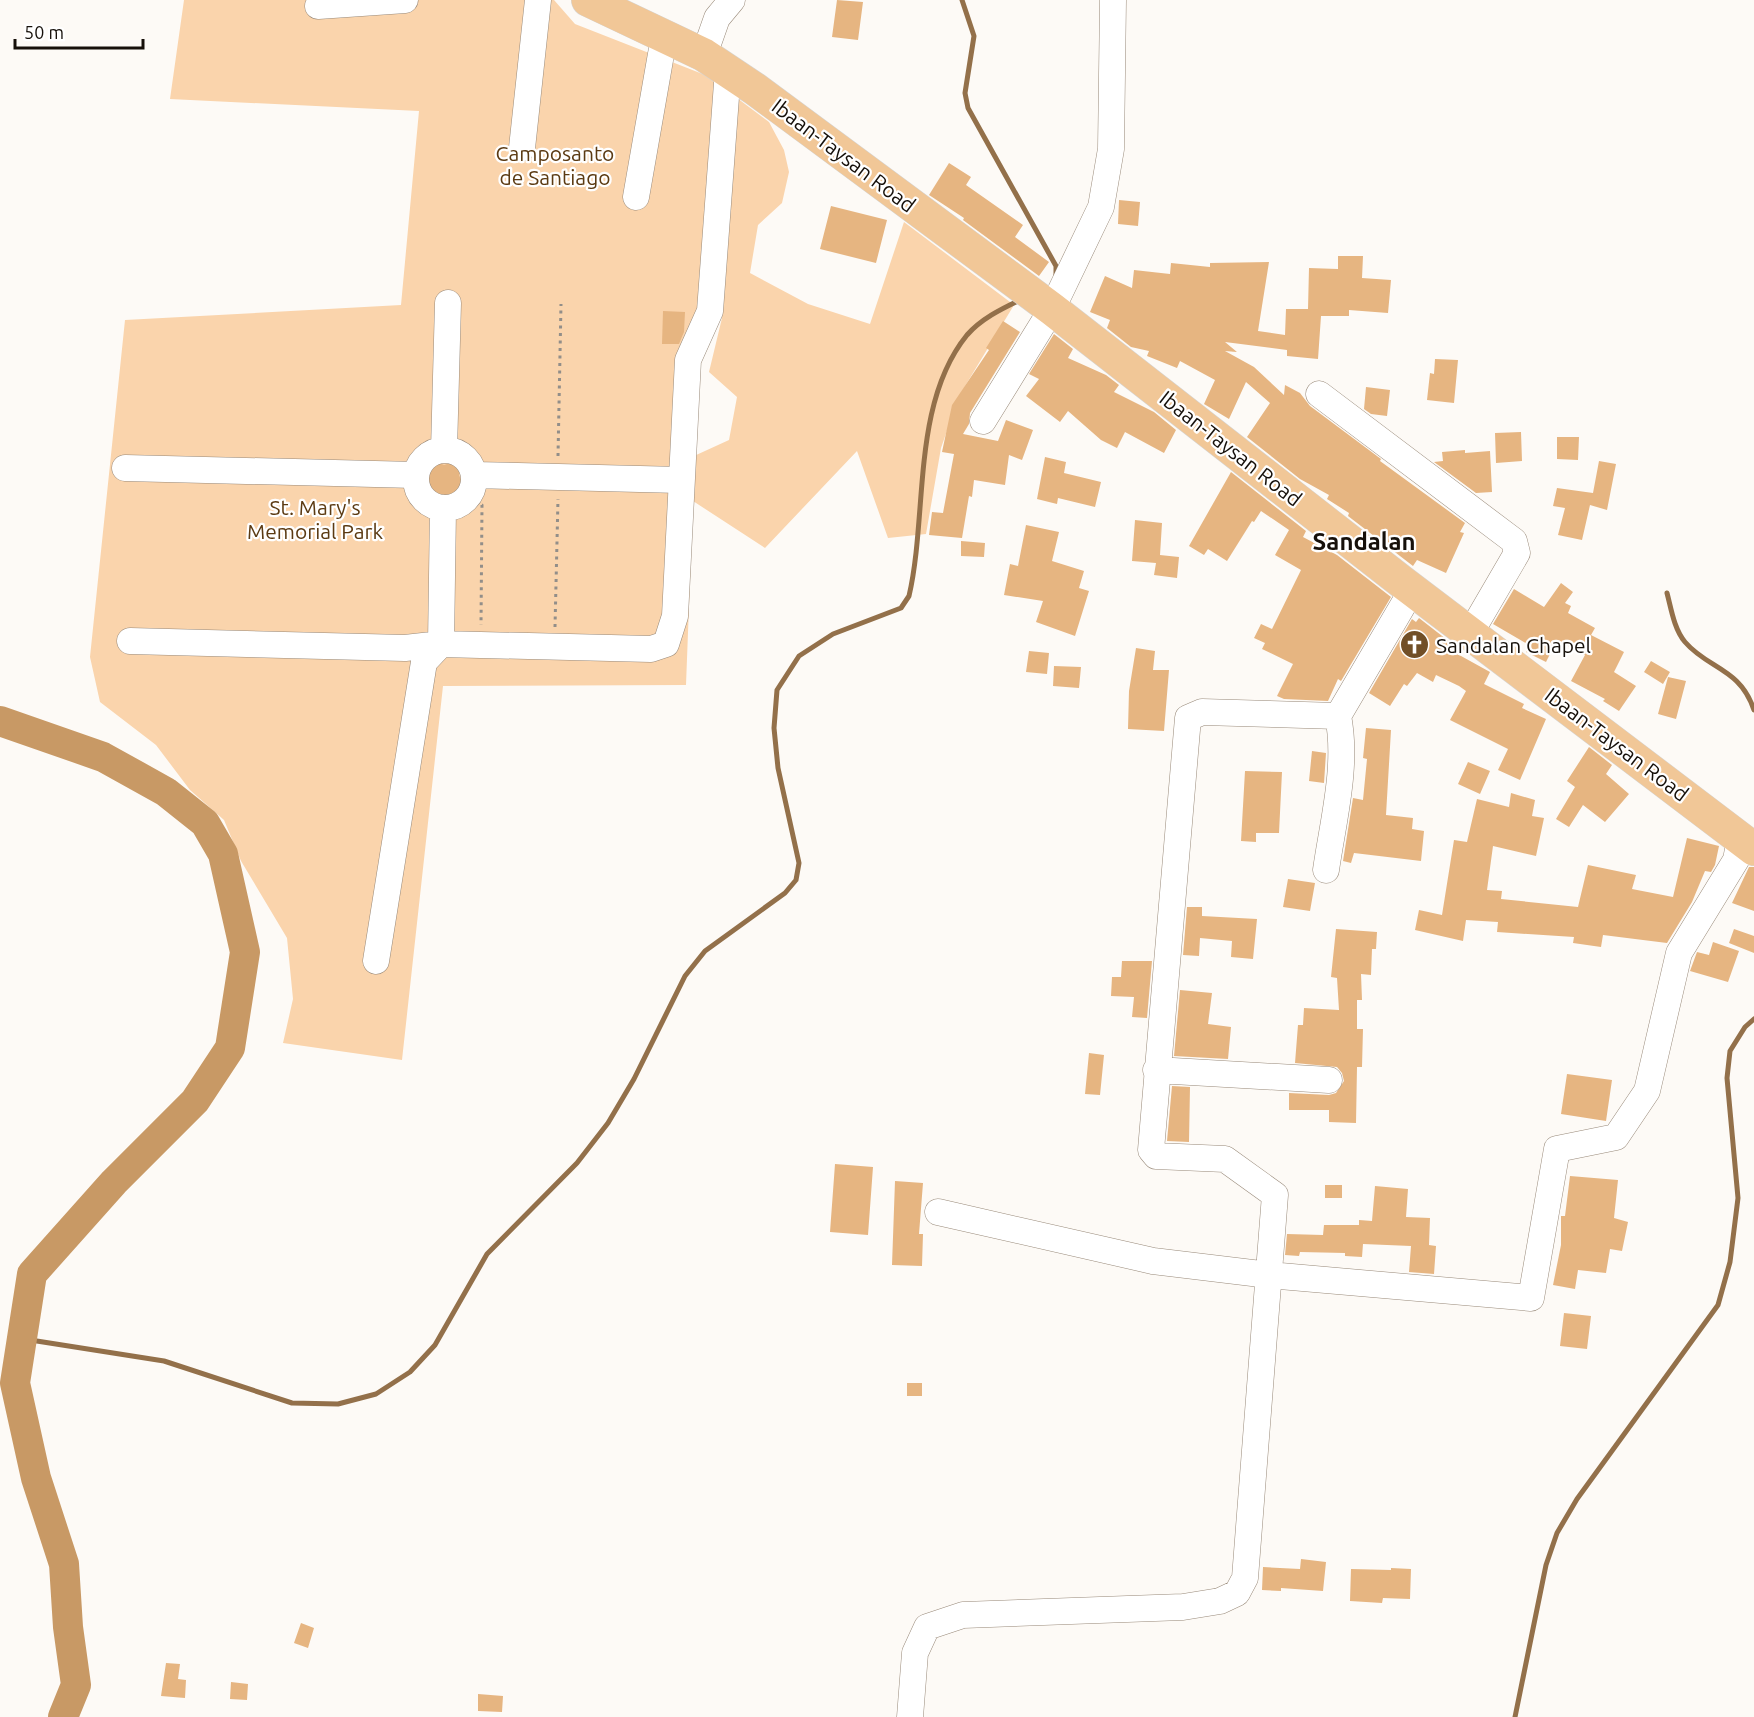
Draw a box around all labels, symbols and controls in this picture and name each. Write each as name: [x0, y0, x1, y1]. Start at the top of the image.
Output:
scale bar: [15, 12, 142, 50]
text: 50 m: [24, 22, 64, 42]
street label: Ibaan-Taysan Road: [768, 93, 920, 217]
park label: Camposanto de Santiago: [496, 141, 614, 189]
street label: Ibaan-Taysan Road: [1155, 385, 1307, 511]
park label: St. Mary's Memorial Park: [247, 495, 383, 543]
district label: Sandalan: [1313, 528, 1415, 555]
church icon: Sandalan Chapel: [1399, 629, 1431, 661]
place label: Sandalan Chapel: [1436, 633, 1591, 657]
street label: Ibaan-Taysan Road: [1541, 682, 1693, 806]

